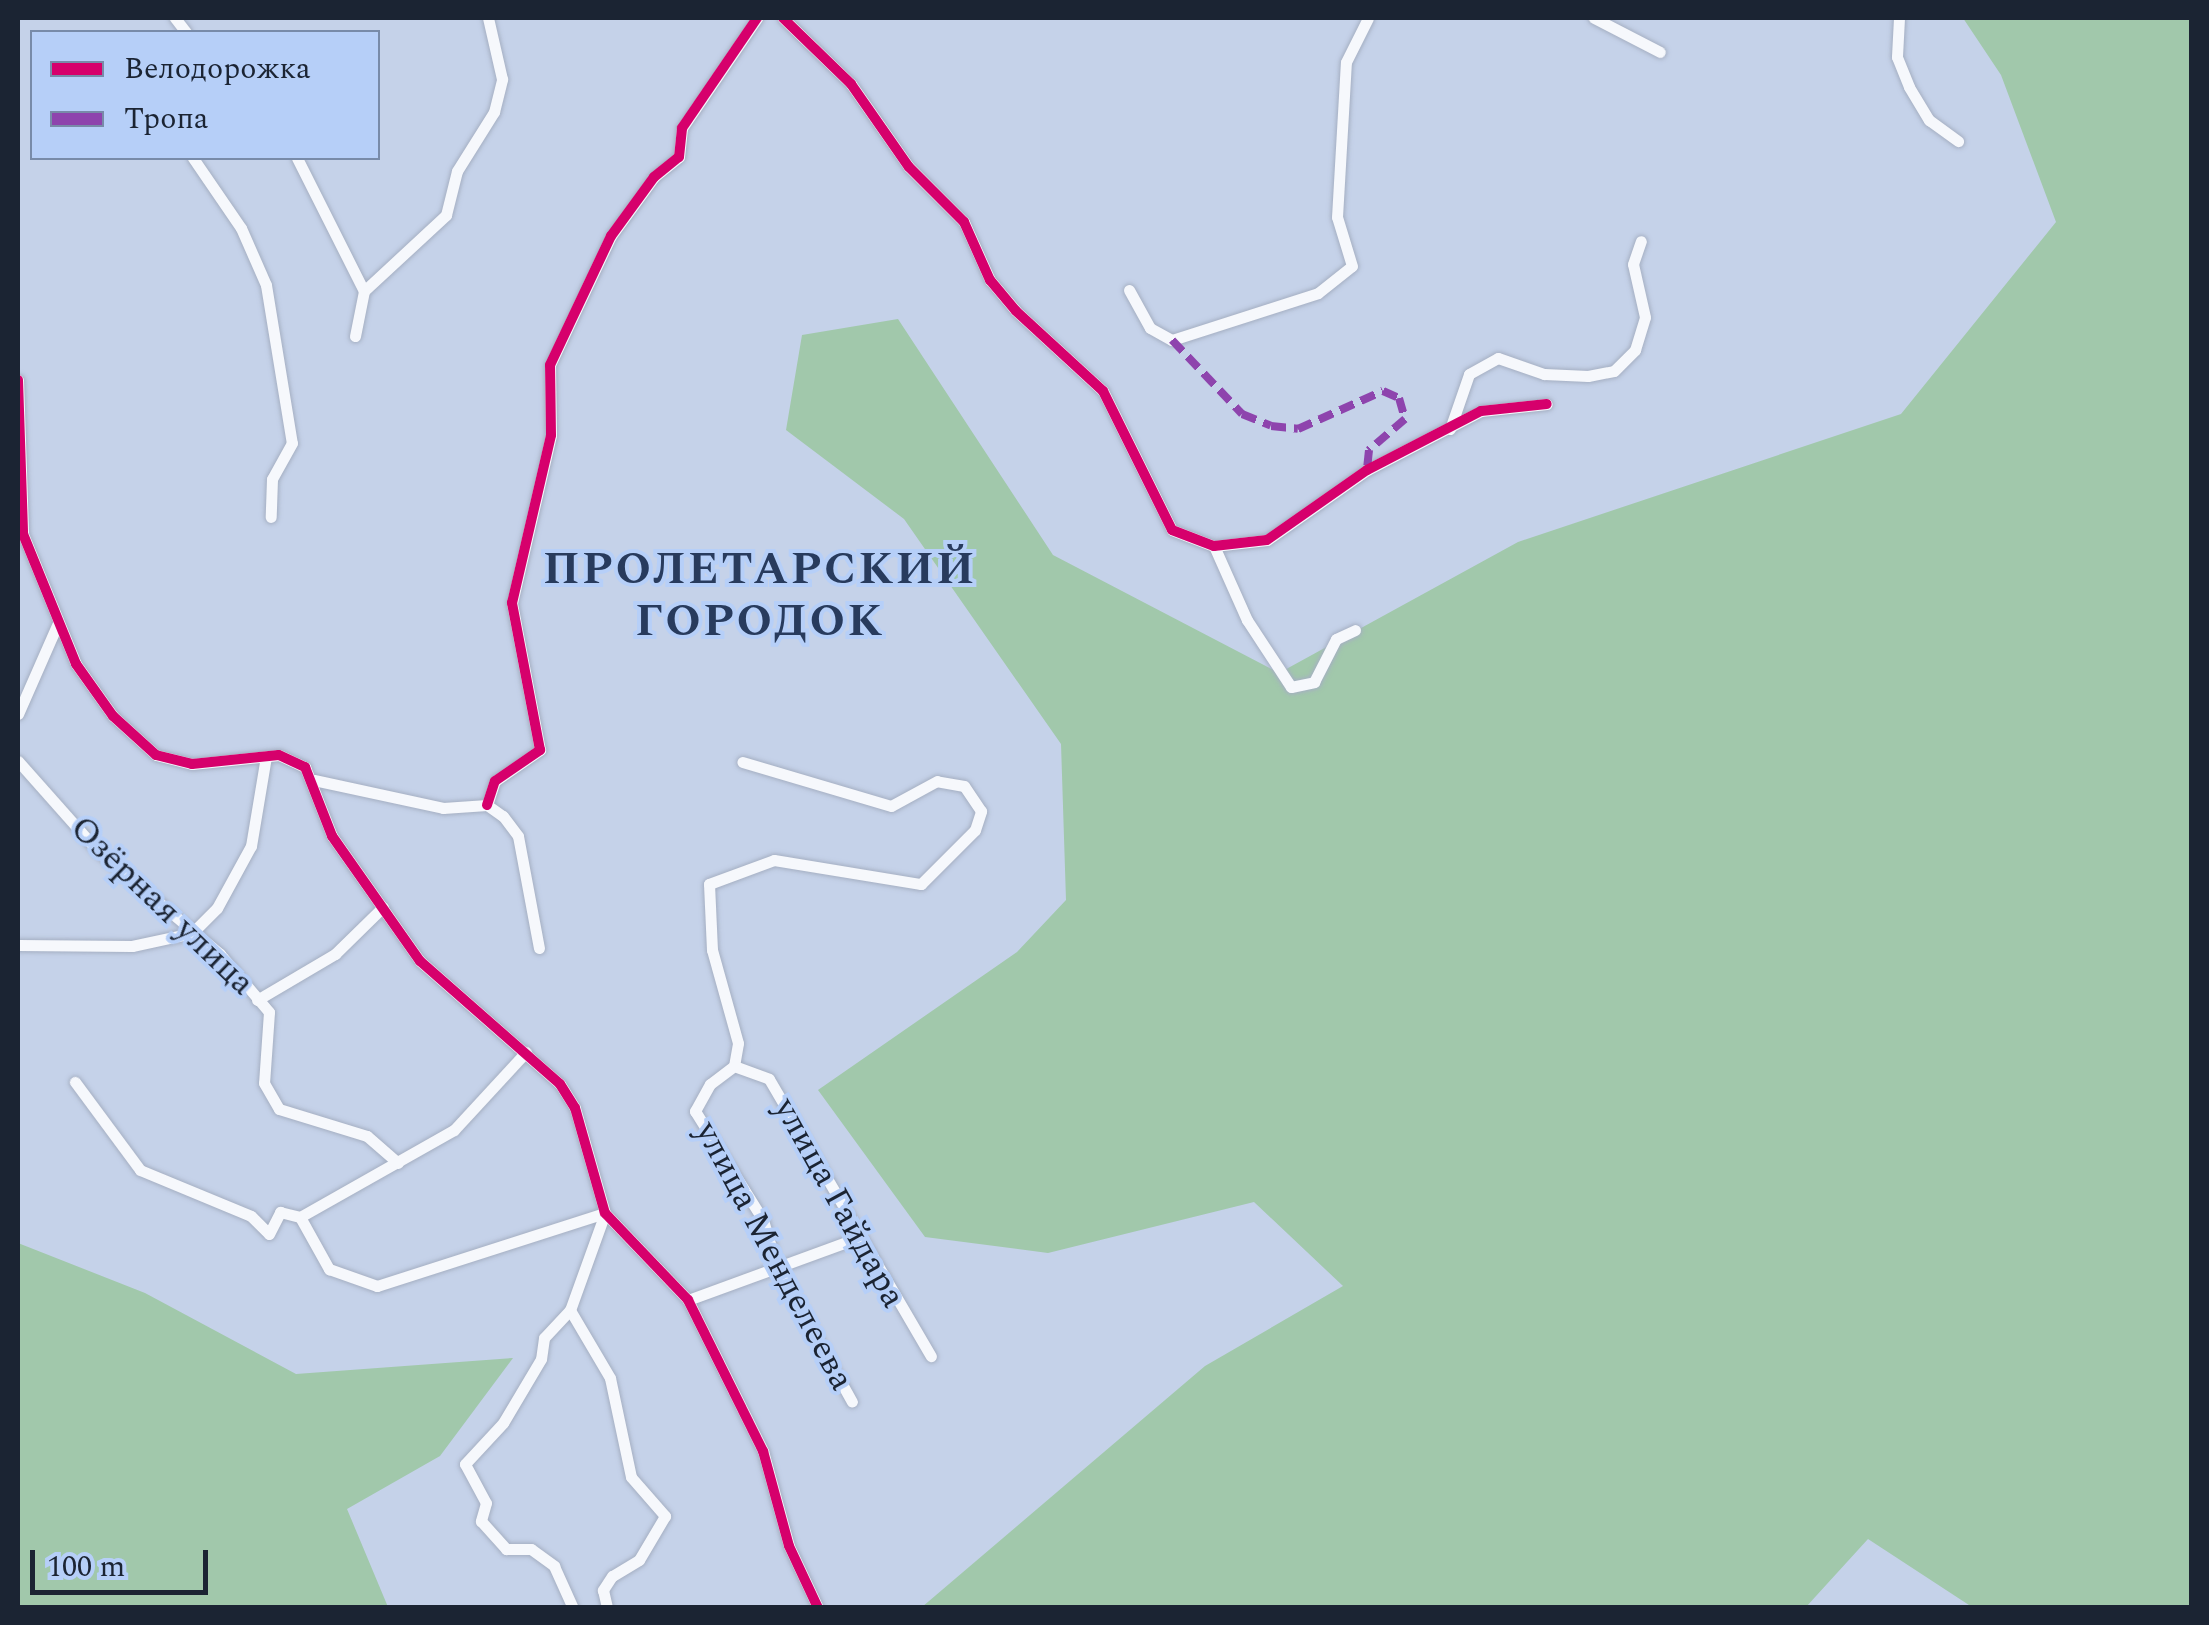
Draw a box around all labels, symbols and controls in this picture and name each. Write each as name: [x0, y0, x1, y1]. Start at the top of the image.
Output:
legend: [30, 30, 380, 160]
text: Велодорожка: [124, 46, 311, 92]
text: Тропа: [124, 96, 209, 142]
district label: ПРОЛЕТАРСКИЙ ГОРОДОК: [543, 543, 977, 649]
street label: Озёрная улица: [61, 807, 263, 1005]
street label: улица Гайдара: [764, 1091, 914, 1315]
street label: улица Менделеева: [685, 1114, 863, 1398]
scale bar: [35, 1530, 212, 1592]
text: 100 m: [47, 1544, 125, 1590]

